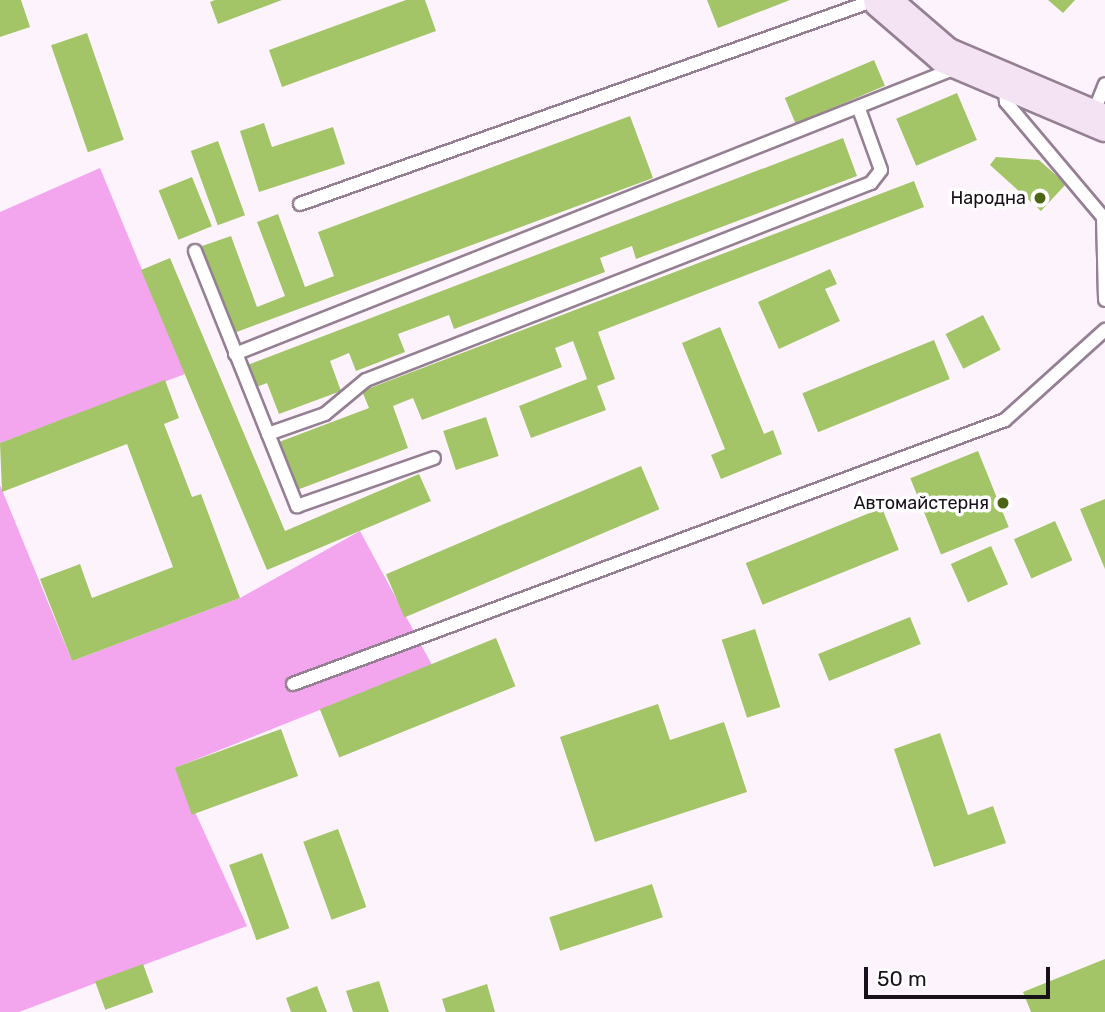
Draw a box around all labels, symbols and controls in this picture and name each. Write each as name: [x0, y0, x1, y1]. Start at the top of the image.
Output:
place label: Народна: [950, 187, 1026, 209]
marker: Народна: [1032, 190, 1048, 206]
place label: Автомайстерня: [853, 492, 989, 514]
marker: Автомайстерня: [995, 495, 1011, 511]
scale bar: [867, 953, 1052, 997]
text: 50 m: [877, 966, 927, 991]

